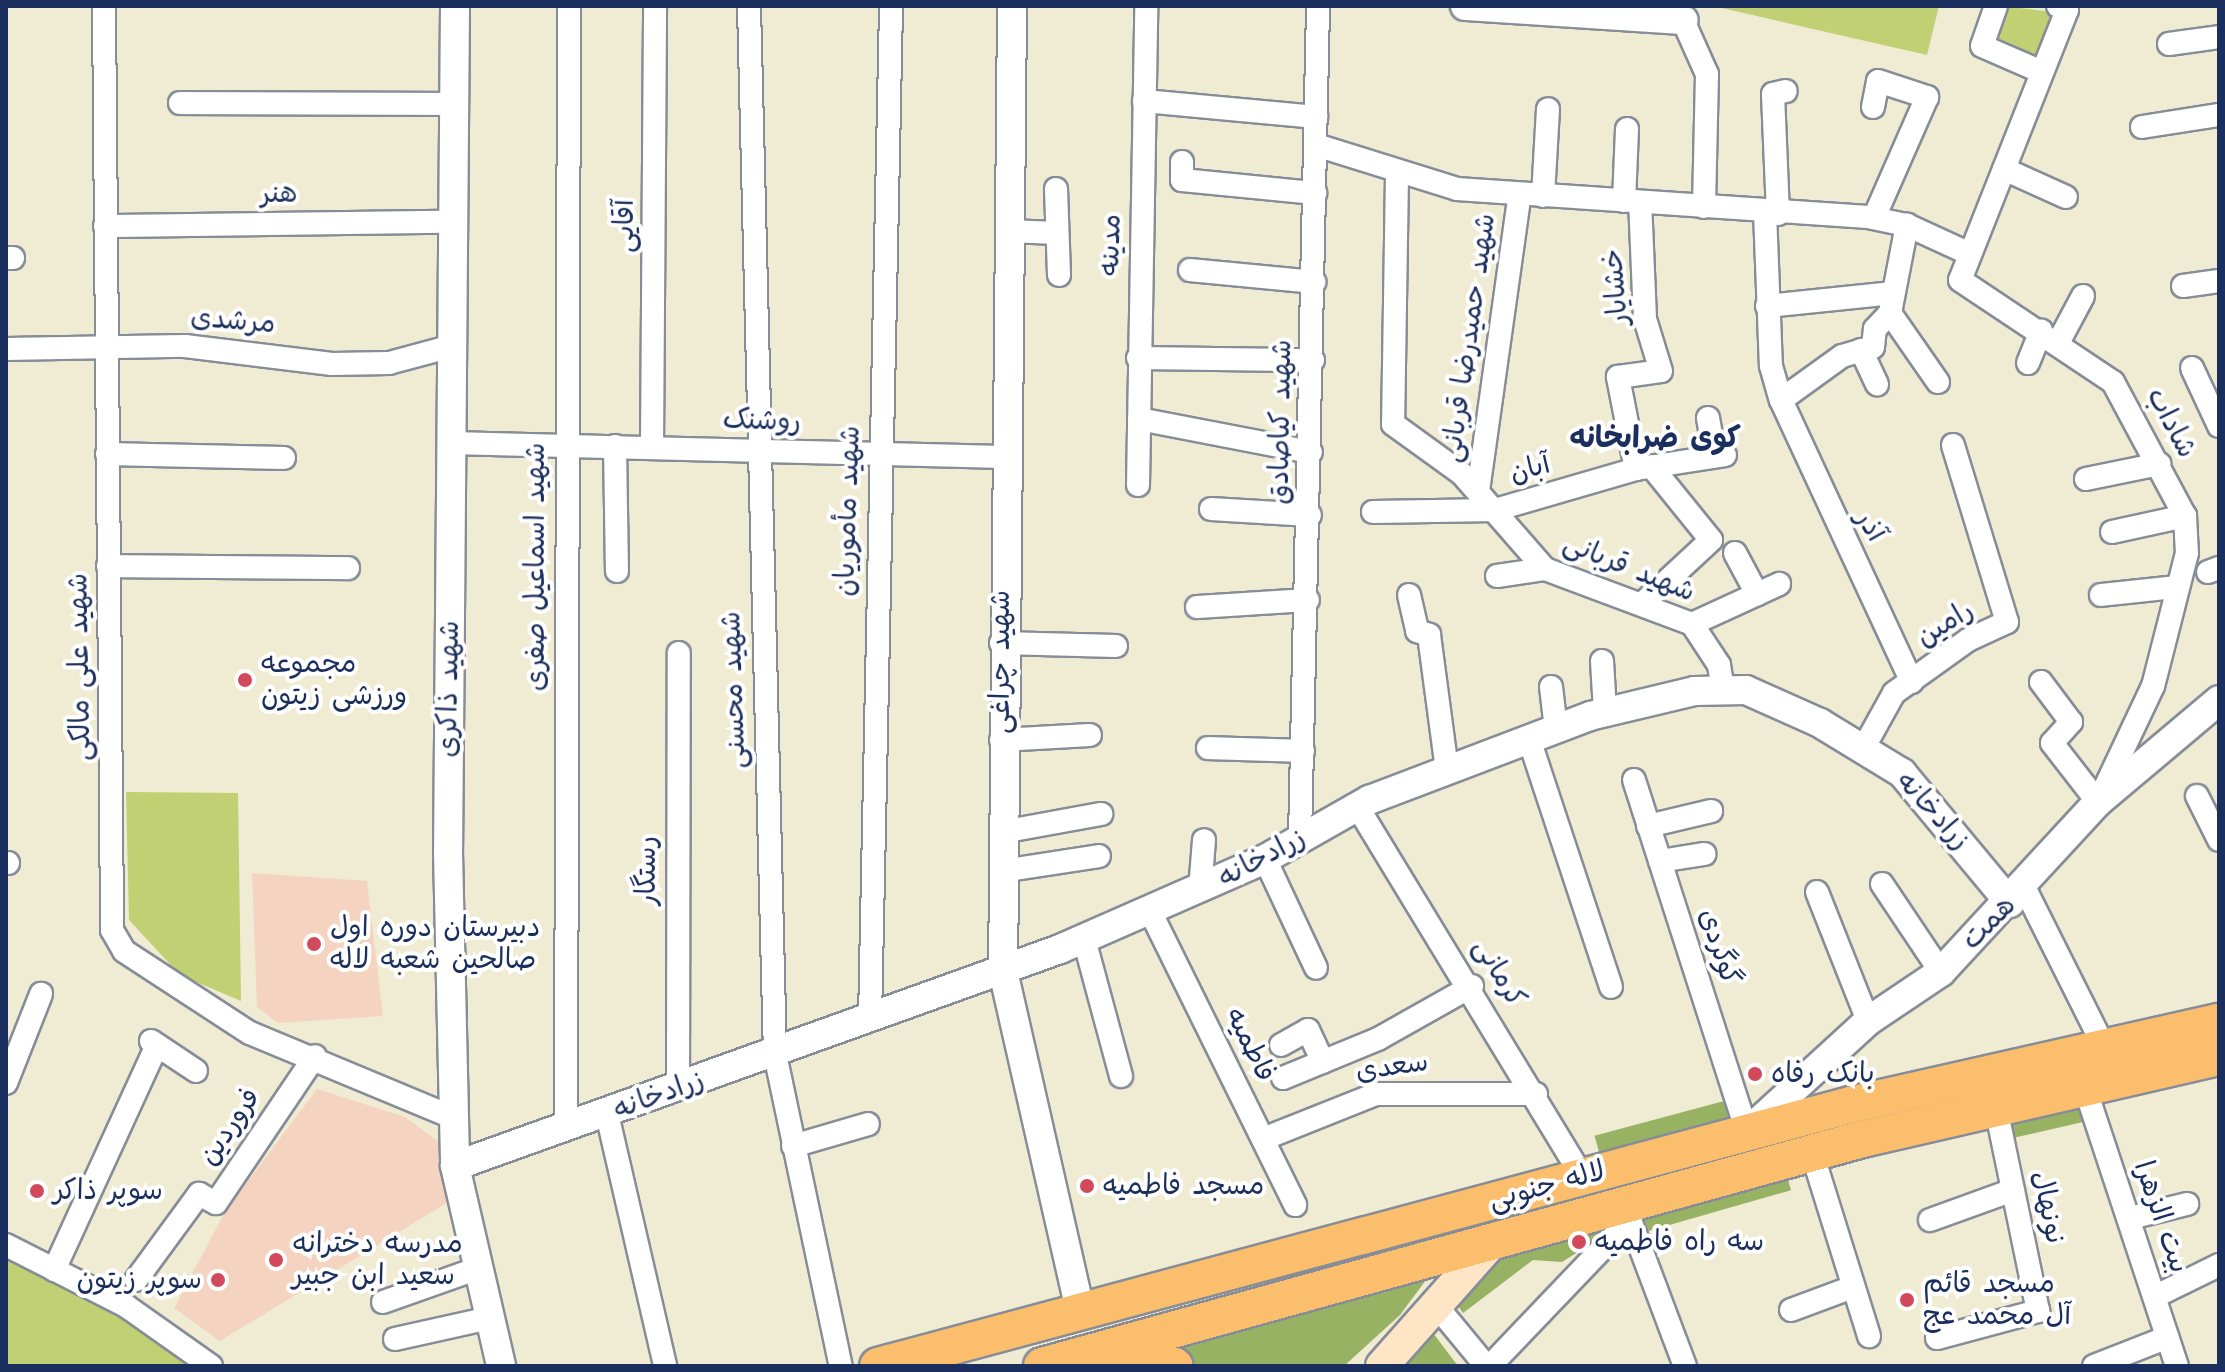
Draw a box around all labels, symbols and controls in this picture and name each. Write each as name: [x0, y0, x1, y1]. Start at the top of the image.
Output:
street label: هنر: [260, 177, 298, 211]
street label: آقایی: [608, 199, 642, 253]
street label: شهید حمیدرضا قربانی: [1435, 211, 1503, 465]
street label: مدینه: [1093, 213, 1129, 277]
street label: خشایار: [1596, 248, 1636, 326]
street label: مرشدی: [189, 301, 277, 341]
street label: شهید کیاصادق: [1263, 339, 1299, 505]
street label: شاداب: [2139, 382, 2203, 464]
street label: روشنک: [722, 403, 802, 439]
district label: کوی ضرابخانه: [1569, 420, 1741, 456]
street label: شهید مأموریان: [828, 425, 868, 597]
street label: شهید اسماعیل صفری: [519, 443, 553, 691]
street label: آبان: [1506, 448, 1554, 490]
street label: آذر: [1848, 504, 1892, 548]
street label: شهید قربانی: [1558, 526, 1700, 610]
street label: شهید علی مالکی: [62, 573, 98, 761]
street label: شهید چراغی: [984, 590, 1018, 734]
street label: رامین: [1910, 594, 1980, 654]
street label: شهید محسنی: [714, 611, 754, 769]
street label: شهید ذاکری: [431, 620, 467, 758]
place label: مجموعه ورزشی زیتون: [261, 647, 407, 713]
marker: مجموعه ورزشی زیتون: [236, 671, 254, 689]
street label: زرادخانه: [1889, 765, 1977, 857]
street label: زرادخانه: [1213, 821, 1311, 895]
street label: رستگار: [630, 836, 664, 906]
street label: همت: [1955, 889, 2023, 957]
street label: گوگردی: [1691, 905, 1747, 989]
place label: دبیرستان دوره اول صالحین شعبه لاله: [330, 911, 540, 977]
street label: کرمانی: [1466, 933, 1532, 1013]
marker: دبیرستان دوره اول صالحین شعبه لاله: [305, 935, 323, 953]
street label: فاطمیه: [1218, 1003, 1282, 1087]
street label: سعدی: [1354, 1045, 1430, 1089]
place label: بانک رفاه: [1771, 1057, 1875, 1091]
street label: زرادخانه: [609, 1063, 709, 1127]
marker: بانک رفاه: [1746, 1065, 1764, 1083]
street label: فروردین: [192, 1082, 268, 1172]
street label: لاله جنوبی: [1485, 1154, 1609, 1218]
street label: بیت الزهرا: [2126, 1156, 2196, 1278]
street label: نونهال: [2024, 1168, 2072, 1248]
place label: مسجد فاطمیه: [1103, 1169, 1264, 1203]
place label: سوپر ذاکر: [53, 1174, 163, 1208]
marker: مسجد فاطمیه: [1078, 1177, 1096, 1195]
marker: سوپر ذاکر: [28, 1182, 46, 1200]
place label: سه راه فاطمیه: [1595, 1225, 1764, 1259]
place label: مدرسه دخترانه سعید ابن جبیر: [292, 1227, 463, 1293]
marker: سه راه فاطمیه: [1570, 1233, 1588, 1251]
marker: مدرسه دخترانه سعید ابن جبیر: [267, 1251, 285, 1269]
place label: سوپر زیتون: [77, 1263, 202, 1297]
place label: مسجد قائم آل محمد عج: [1923, 1267, 2071, 1333]
marker: سوپر زیتون: [209, 1271, 227, 1289]
marker: مسجد قائم آل محمد عج: [1898, 1291, 1916, 1309]

